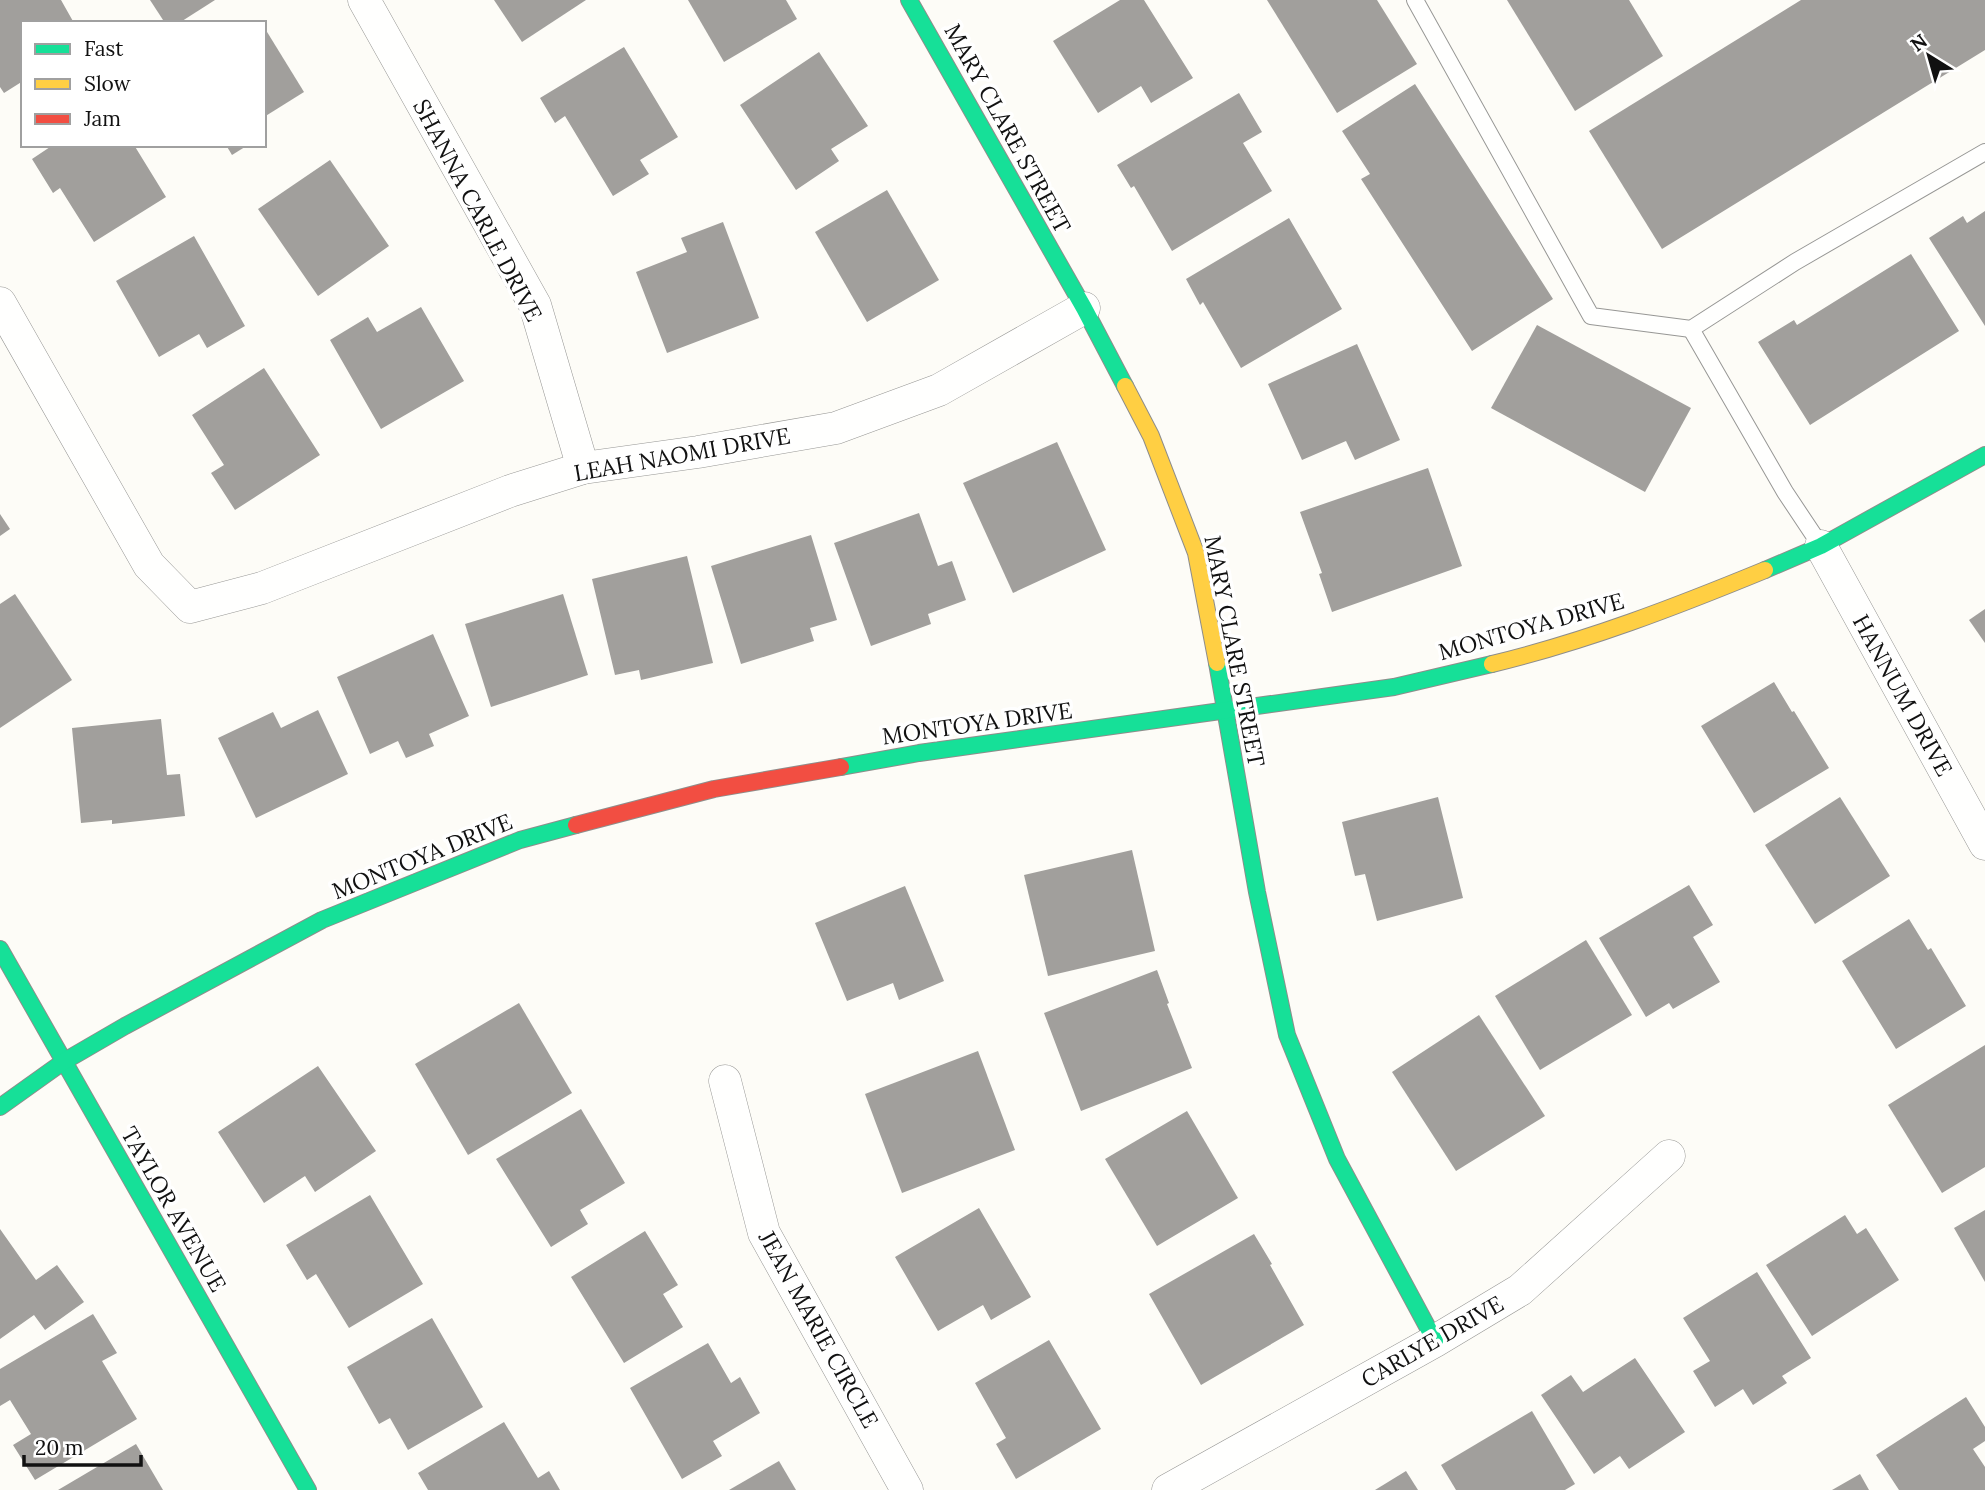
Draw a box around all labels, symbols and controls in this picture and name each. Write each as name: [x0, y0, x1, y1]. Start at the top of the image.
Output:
street label: MARY CLARE STREET: [938, 18, 1078, 238]
legend: [21, 21, 266, 147]
north arrow: [1894, 21, 1964, 91]
text: N: [1906, 28, 1932, 56]
text: Fast: [84, 35, 124, 62]
text: Slow: [84, 70, 131, 97]
street label: SHANNA CARLE DRIVE: [407, 94, 549, 326]
text: Jam: [83, 105, 121, 132]
street label: LEAH NAOMI DRIVE: [572, 421, 792, 487]
street label: MARY CLARE STREET: [1198, 533, 1272, 769]
street label: MONTOYA DRIVE: [1435, 586, 1627, 666]
street label: HANNUM DRIVE: [1847, 609, 1959, 781]
street label: MONTOYA DRIVE: [880, 695, 1074, 751]
street label: MONTOYA DRIVE: [328, 807, 516, 905]
street label: TAYLOR AVENUE: [115, 1121, 233, 1297]
street label: JEAN MARIE CIRCLE: [752, 1225, 885, 1433]
street label: CARLYE DRIVE: [1356, 1289, 1508, 1393]
scale bar: [24, 1424, 142, 1468]
text: 20 m: [35, 1434, 84, 1461]

